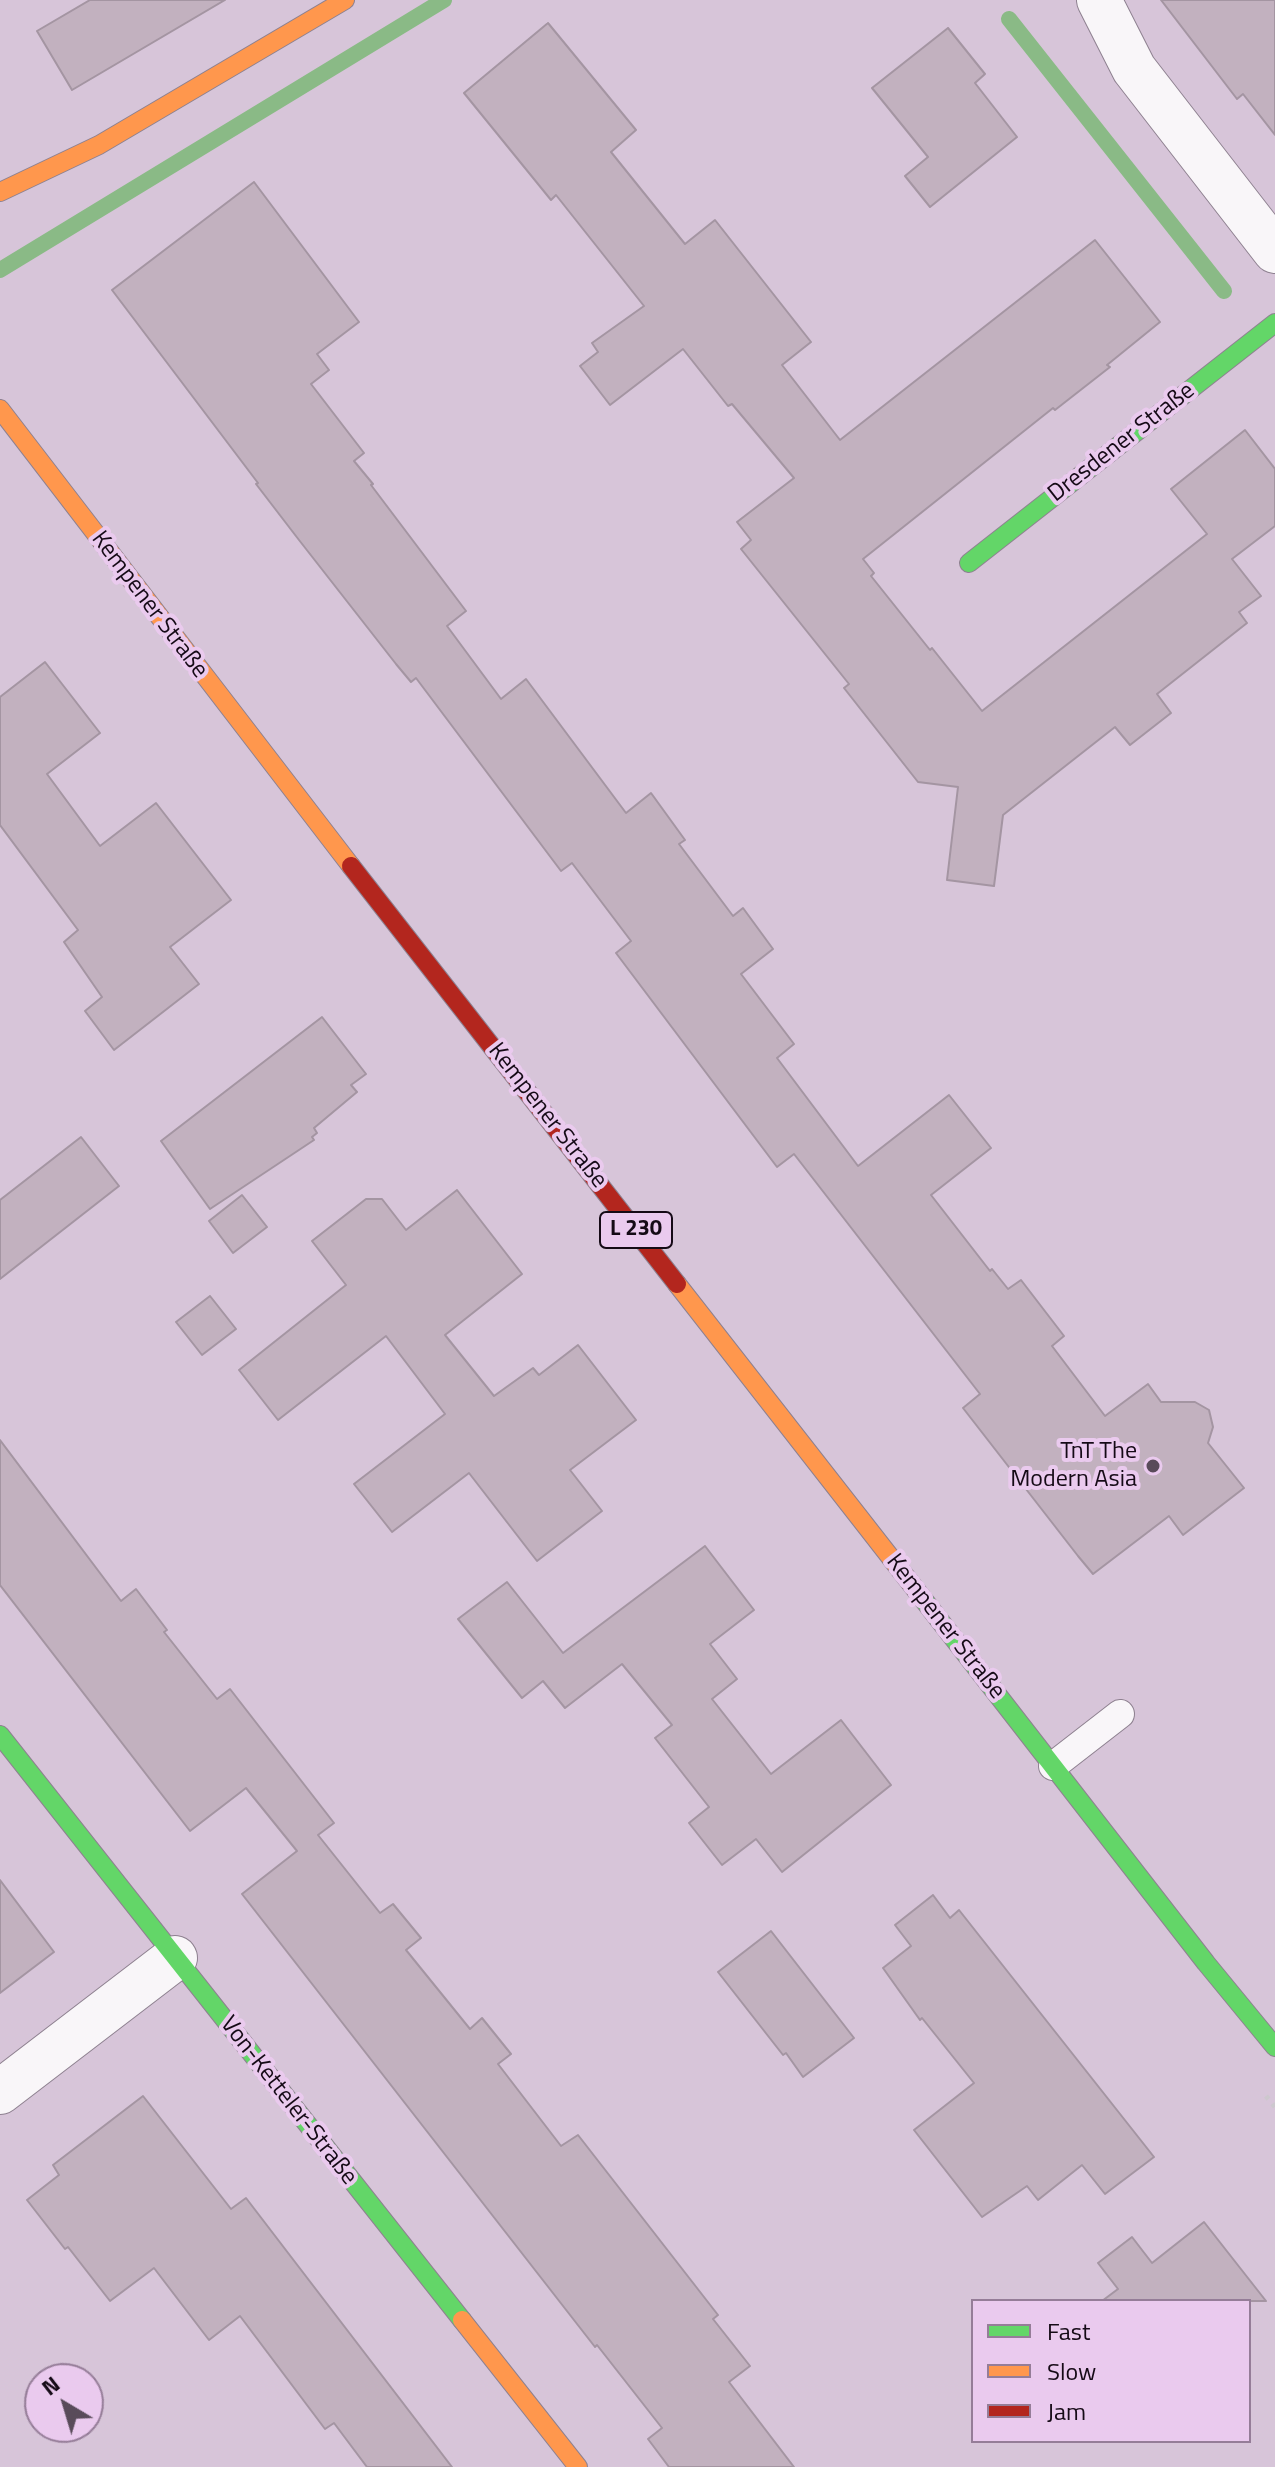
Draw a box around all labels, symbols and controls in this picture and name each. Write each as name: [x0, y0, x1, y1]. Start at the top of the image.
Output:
street label: Dresdener Straße: [1043, 377, 1201, 509]
street label: Kempener Straße: [84, 526, 214, 684]
street label: Kempener Straße: [481, 1038, 613, 1194]
road number: L 230: [600, 1212, 672, 1248]
place label: TnT The Modern Asia: [1010, 1438, 1137, 1494]
marker: TnT The Modern Asia: [1144, 1457, 1162, 1475]
street label: Kempener Straße: [879, 1549, 1011, 1705]
street label: Von-Ketteler-Straße: [213, 2011, 363, 2191]
legend: [971, 2299, 1251, 2443]
text: Fast: [1047, 2313, 1090, 2349]
text: Slow: [1047, 2353, 1096, 2389]
north arrow: [24, 2363, 104, 2443]
text: N: [34, 2368, 67, 2404]
text: Jam: [1047, 2393, 1086, 2429]

